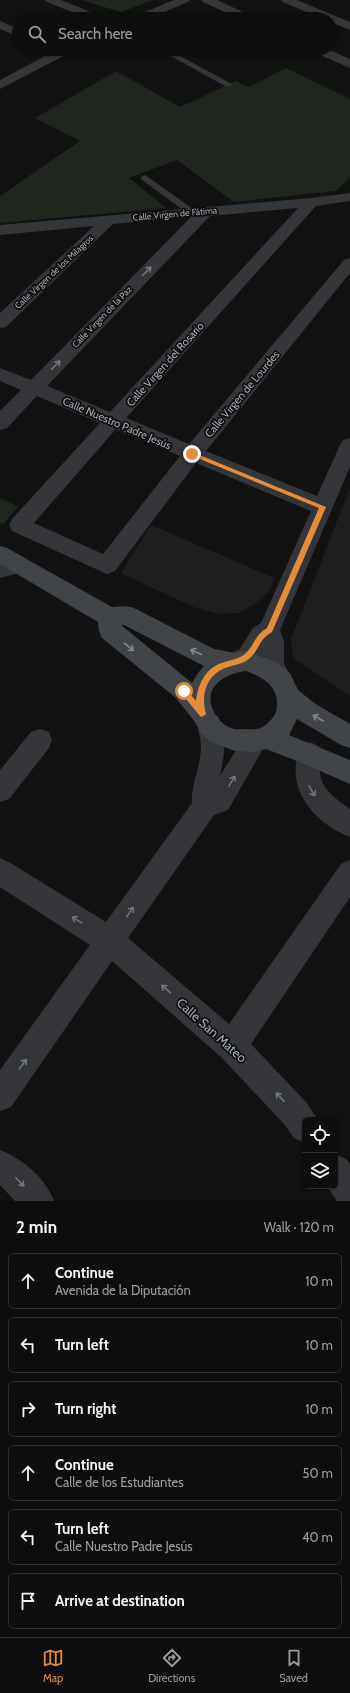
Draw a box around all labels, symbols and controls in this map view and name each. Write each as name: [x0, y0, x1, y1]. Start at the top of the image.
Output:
search box: [12, 12, 338, 56]
icon: search: [26, 23, 48, 45]
text: Search here: [58, 25, 133, 43]
street label: Calle Virgen de Fátima: [132, 204, 218, 223]
street label: Calle Virgen de los Milagros: [12, 232, 95, 311]
one-way arrow: [142, 266, 152, 276]
street label: Calle Virgen de la Paz: [70, 283, 134, 350]
street label: Calle Virgen del Rosario: [123, 319, 207, 409]
street label: Calle Virgen de Lourdes: [202, 347, 283, 440]
one-way arrow: [52, 360, 61, 370]
street label: Calle Nuestro Padre Jesús: [61, 394, 174, 452]
route end: [183, 445, 201, 463]
one-way arrow: [124, 643, 135, 651]
one-way arrow: [190, 648, 202, 655]
route start: [175, 682, 193, 700]
one-way arrow: [312, 714, 324, 722]
one-way arrow: [228, 775, 236, 787]
one-way arrow: [309, 785, 317, 797]
one-way arrow: [126, 907, 134, 918]
one-way arrow: [71, 916, 83, 924]
one-way arrow: [160, 984, 171, 993]
street label: Calle San Mateo: [174, 994, 250, 1066]
one-way arrow: [19, 1059, 27, 1070]
one-way arrow: [275, 1092, 285, 1102]
map controls: [302, 1117, 338, 1189]
button: locate: [302, 1117, 338, 1153]
button: layers: [302, 1153, 338, 1189]
one-way arrow: [15, 1177, 24, 1187]
text: 2 min: [16, 1217, 57, 1237]
text: Walk · 120 m: [264, 1219, 334, 1235]
text: Continue: [55, 1264, 114, 1282]
icon: ahead: [17, 1270, 39, 1292]
text: 10 m: [305, 1273, 333, 1289]
text: Avenida de la Diputación: [55, 1282, 191, 1298]
icon: left: [17, 1334, 39, 1356]
text: Turn left: [55, 1336, 109, 1354]
text: 10 m: [305, 1337, 333, 1353]
icon: right: [17, 1398, 39, 1420]
text: Turn right: [55, 1400, 116, 1418]
text: 10 m: [305, 1401, 333, 1417]
text: Continue: [55, 1456, 114, 1474]
icon: ahead: [17, 1462, 39, 1484]
text: 50 m: [303, 1465, 333, 1481]
text: Calle de los Estudiantes: [55, 1474, 184, 1490]
text: Turn left: [55, 1520, 109, 1538]
icon: left: [17, 1526, 39, 1548]
text: 40 m: [302, 1529, 333, 1545]
text: Calle Nuestro Padre Jesús: [55, 1538, 193, 1554]
icon: arrive: [17, 1590, 39, 1612]
text: Arrive at destination: [55, 1592, 185, 1610]
tab: Map: [42, 1647, 64, 1685]
tab: Directions: [148, 1647, 195, 1685]
tab: Saved: [279, 1647, 308, 1685]

